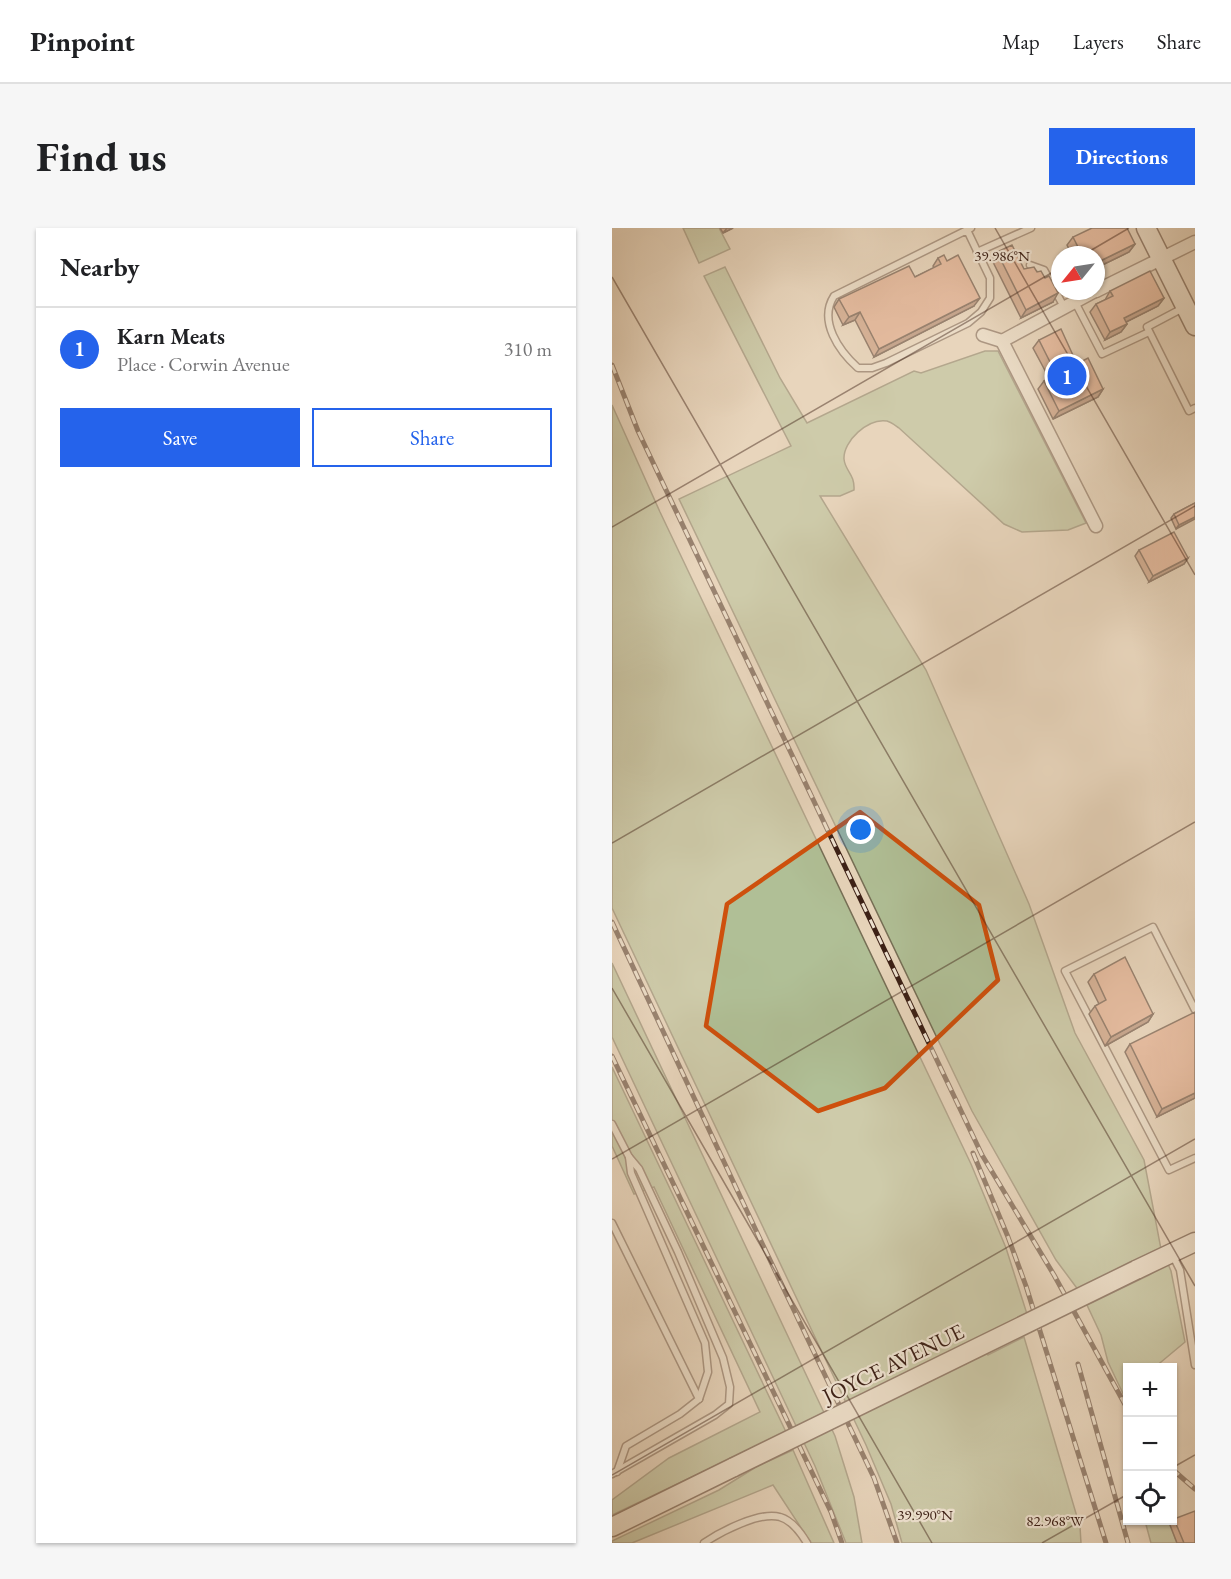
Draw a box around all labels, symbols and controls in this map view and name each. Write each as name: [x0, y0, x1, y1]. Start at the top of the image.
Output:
text: Pinpoint: [30, 23, 135, 59]
text: Map: [1002, 28, 1040, 55]
text: Layers: [1073, 28, 1124, 55]
text: Share: [1157, 28, 1201, 55]
button: Directions: [1049, 128, 1195, 185]
text: Find us: [36, 129, 167, 184]
text: 39.986°N: [974, 246, 1030, 265]
north arrow: [1051, 246, 1105, 300]
text: Nearby: [60, 250, 140, 284]
text: Karn Meats: [117, 322, 225, 351]
text: 1: [74, 336, 85, 362]
text: 310 m: [504, 336, 552, 362]
text: Place · Corwin Avenue: [117, 351, 290, 377]
pin: 1: [1048, 354, 1086, 398]
button: Save: [60, 408, 300, 467]
button: Share: [312, 408, 552, 467]
your location: [846, 815, 875, 844]
street label: JOYCE AVENUE: [816, 1317, 969, 1411]
map controls: [1123, 1363, 1177, 1525]
button: +: [1123, 1363, 1177, 1417]
button: −: [1123, 1417, 1177, 1471]
button: locate: [1123, 1471, 1177, 1525]
text: 39.990°N: [897, 1505, 953, 1524]
text: 82.968°W: [1026, 1511, 1084, 1530]

